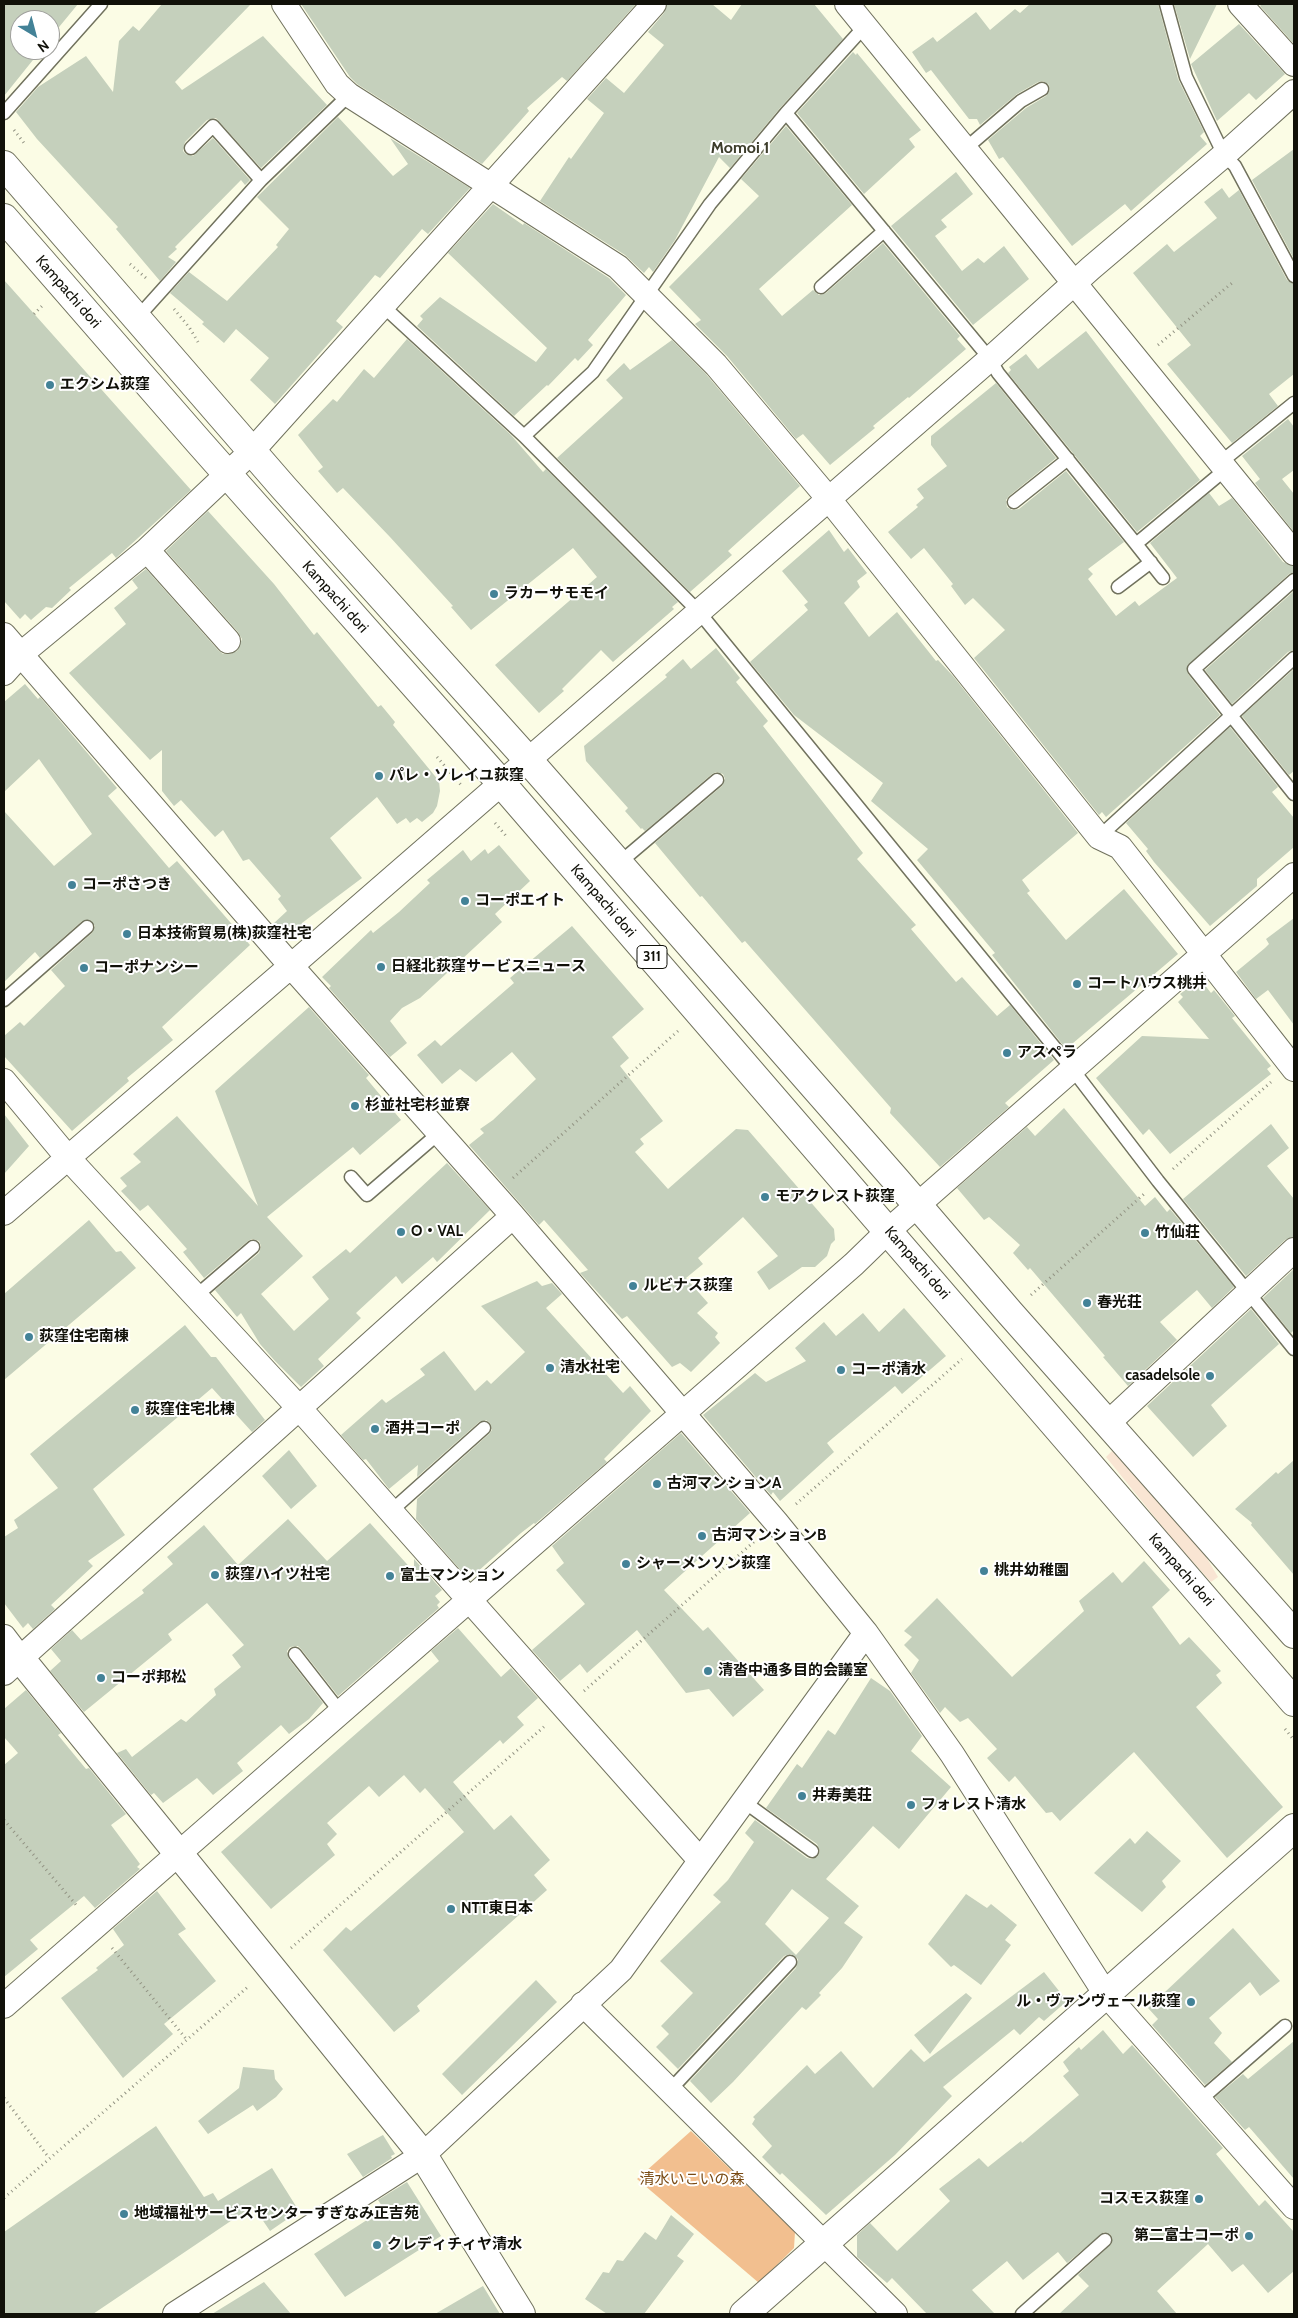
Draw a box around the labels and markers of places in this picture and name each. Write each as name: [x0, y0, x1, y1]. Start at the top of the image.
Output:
place label: エクシム荻窪: [60, 376, 150, 394]
marker: エクシム荻窪: [44, 379, 56, 391]
place label: ラカーサモモイ: [504, 585, 609, 603]
marker: ラカーサモモイ: [488, 588, 500, 600]
place label: パレ・ソレイユ荻窪: [389, 767, 524, 785]
marker: パレ・ソレイユ荻窪: [373, 770, 385, 782]
place label: コーポさつき: [82, 876, 172, 894]
marker: コーポさつき: [66, 879, 78, 891]
place label: コーポエイト: [475, 892, 565, 910]
marker: コーポエイト: [459, 895, 471, 907]
place label: 日本技術貿易(株)荻窪社宅: [137, 925, 312, 943]
marker: 日本技術貿易(株)荻窪社宅: [121, 928, 133, 940]
place label: 日経北荻窪サービスニュース: [391, 958, 586, 976]
place label: コーポナンシー: [94, 959, 199, 977]
marker: 日経北荻窪サービスニュース: [375, 961, 387, 973]
marker: コーポナンシー: [78, 962, 90, 974]
place label: コートハウス桃井: [1087, 975, 1207, 993]
marker: コートハウス桃井: [1071, 978, 1083, 990]
place label: アスペラ: [1017, 1044, 1077, 1062]
marker: アスペラ: [1001, 1047, 1013, 1059]
place label: 杉並社宅杉並寮: [365, 1097, 470, 1115]
marker: 杉並社宅杉並寮: [349, 1100, 361, 1112]
place label: モアクレスト荻窪: [775, 1188, 895, 1206]
marker: モアクレスト荻窪: [759, 1191, 771, 1203]
place label: O・VAL: [411, 1223, 463, 1241]
place label: 竹仙荘: [1155, 1224, 1200, 1242]
marker: O・VAL: [395, 1226, 407, 1238]
marker: 竹仙荘: [1139, 1227, 1151, 1239]
place label: ルビナス荻窪: [643, 1277, 733, 1295]
marker: ルビナス荻窪: [627, 1280, 639, 1292]
place label: 春光荘: [1097, 1294, 1142, 1312]
marker: 春光荘: [1081, 1297, 1093, 1309]
place label: 荻窪住宅南棟: [39, 1328, 129, 1346]
marker: 荻窪住宅南棟: [23, 1331, 35, 1343]
place label: 清水社宅: [560, 1359, 620, 1377]
place label: コーポ清水: [851, 1361, 926, 1379]
marker: 清水社宅: [544, 1362, 556, 1374]
marker: コーポ清水: [835, 1364, 847, 1376]
place label: casadelsole: [1125, 1367, 1200, 1385]
marker: casadelsole: [1204, 1370, 1216, 1382]
place label: 荻窪住宅北棟: [145, 1401, 235, 1419]
marker: 荻窪住宅北棟: [129, 1404, 141, 1416]
place label: 酒井コーポ: [385, 1420, 460, 1438]
marker: 酒井コーポ: [369, 1423, 381, 1435]
place label: 古河マンションA: [667, 1475, 781, 1493]
marker: 古河マンションA: [651, 1478, 663, 1490]
place label: 古河マンションB: [712, 1527, 826, 1545]
marker: 古河マンションB: [696, 1530, 708, 1542]
place label: シャーメンソン荻窪: [636, 1555, 771, 1573]
marker: シャーメンソン荻窪: [620, 1558, 632, 1570]
place label: 桃井幼稚園: [994, 1562, 1069, 1580]
marker: 桃井幼稚園: [978, 1565, 990, 1577]
place label: 荻窪ハイツ社宅: [225, 1566, 330, 1584]
place label: 富士マンション: [400, 1567, 505, 1585]
marker: 荻窪ハイツ社宅: [209, 1569, 221, 1581]
marker: 富士マンション: [384, 1570, 396, 1582]
place label: 清沓中通多目的会議室: [718, 1662, 868, 1680]
marker: 清沓中通多目的会議室: [702, 1665, 714, 1677]
place label: コーポ邦松: [111, 1669, 186, 1687]
marker: コーポ邦松: [95, 1672, 107, 1684]
place label: 井寿美荘: [812, 1787, 872, 1805]
marker: 井寿美荘: [796, 1790, 808, 1802]
place label: フォレスト清水: [921, 1796, 1026, 1814]
marker: フォレスト清水: [905, 1799, 917, 1811]
place label: NTT東日本: [461, 1900, 533, 1918]
marker: NTT東日本: [445, 1903, 457, 1915]
place label: ル・ヴァンヴェール荻窪: [1016, 1993, 1181, 2011]
marker: ル・ヴァンヴェール荻窪: [1185, 1996, 1197, 2008]
place label: コスモス荻窪: [1099, 2190, 1189, 2208]
marker: コスモス荻窪: [1193, 2193, 1205, 2205]
place label: 地域福祉サービスセンターすぎなみ正吉苑: [134, 2205, 419, 2223]
marker: 地域福祉サービスセンターすぎなみ正吉苑: [118, 2208, 130, 2220]
place label: 第二富士コーポ: [1134, 2227, 1239, 2245]
marker: 第二富士コーポ: [1243, 2230, 1255, 2242]
place label: クレディチィヤ清水: [387, 2236, 522, 2254]
marker: クレディチィヤ清水: [371, 2239, 383, 2251]

